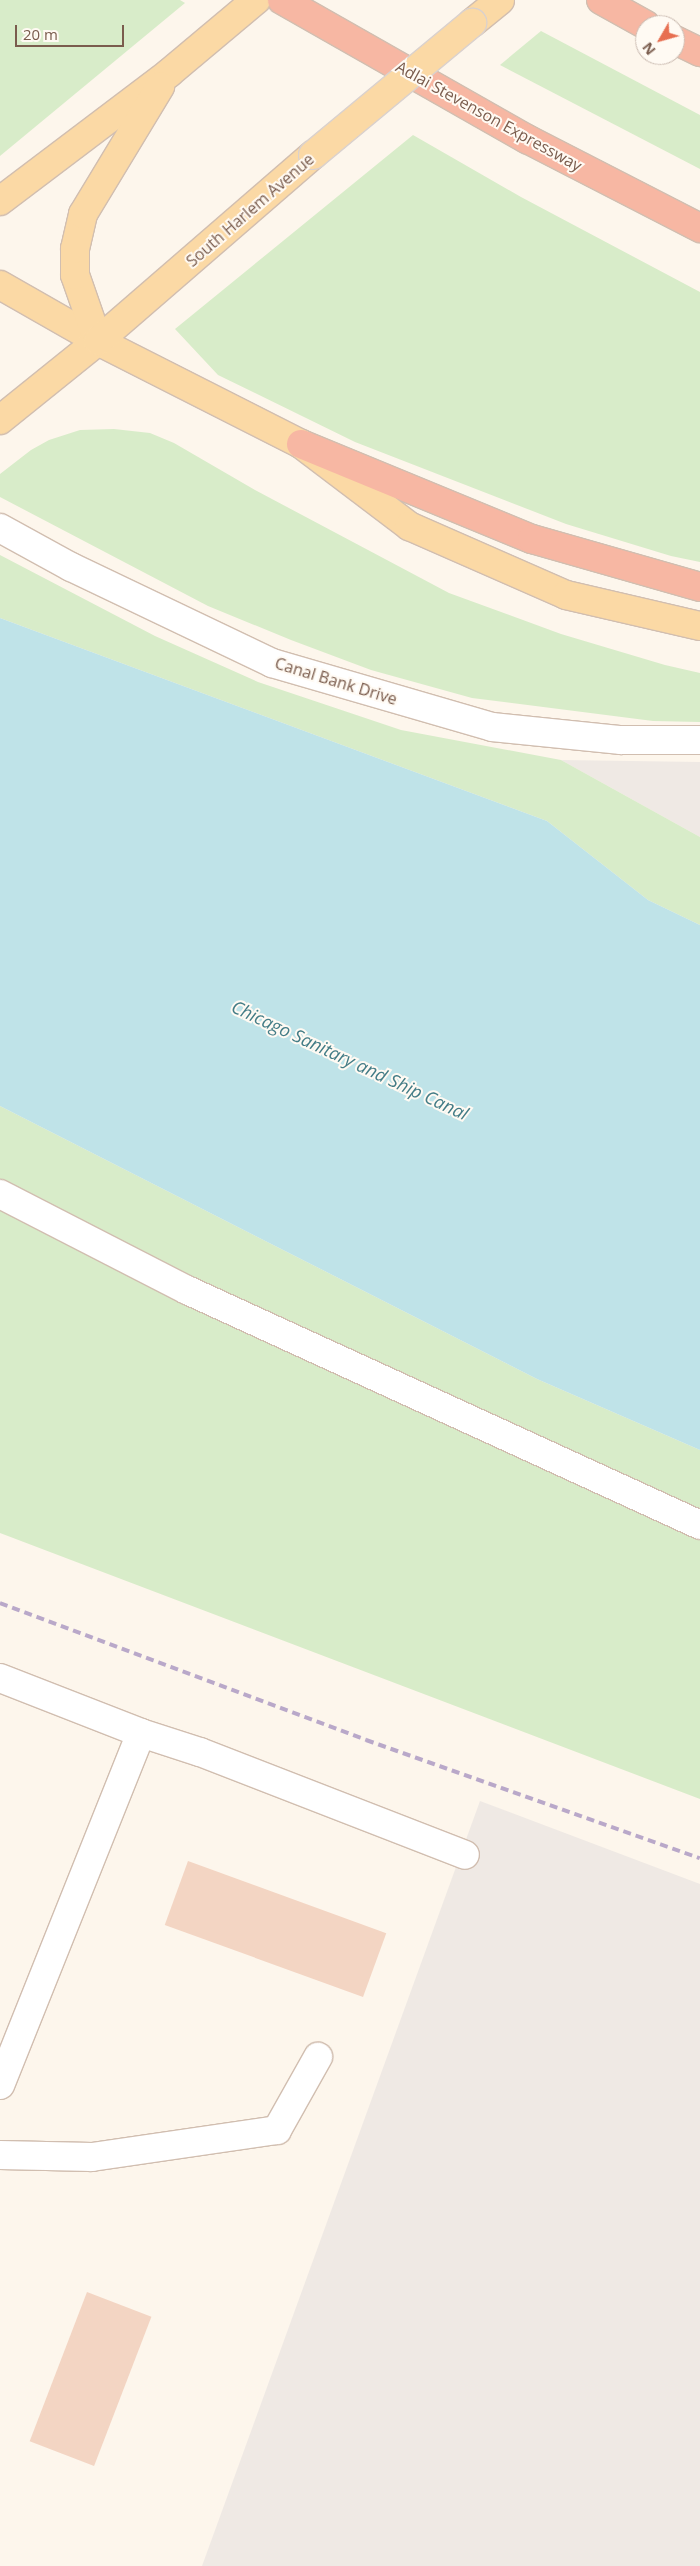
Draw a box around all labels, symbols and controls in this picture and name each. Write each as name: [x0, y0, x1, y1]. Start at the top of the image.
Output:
scale bar: [18, 15, 126, 47]
north arrow: [635, 15, 685, 65]
text: 20 m: [23, 24, 58, 44]
text: N: [638, 39, 660, 59]
street label: Adlai Stevenson Expressway: [393, 57, 585, 175]
street label: South Harlem Avenue: [182, 149, 318, 271]
street label: Canal Bank Drive: [273, 653, 399, 709]
water label: Chicago Sanitary and Ship Canal: [228, 996, 472, 1124]

